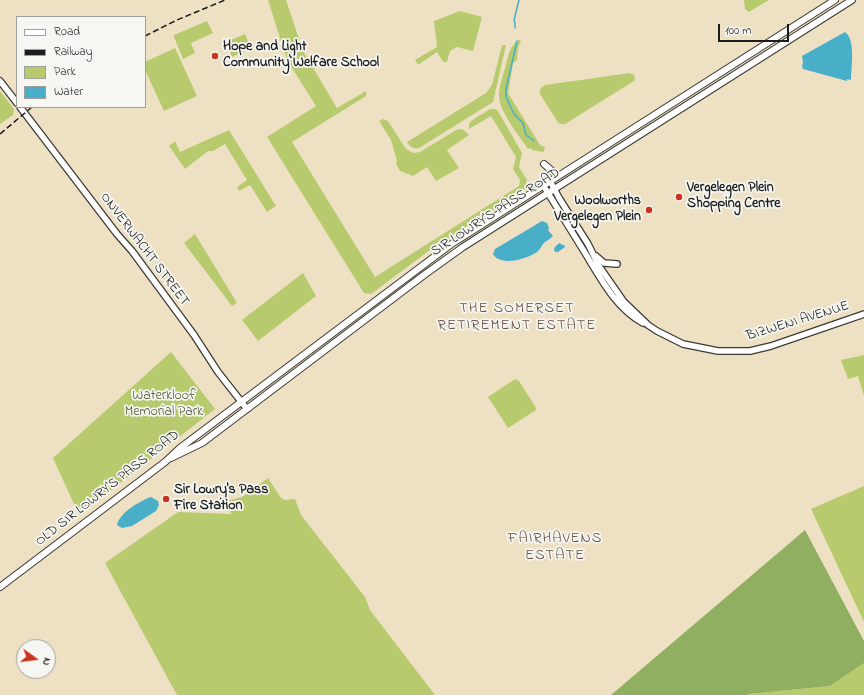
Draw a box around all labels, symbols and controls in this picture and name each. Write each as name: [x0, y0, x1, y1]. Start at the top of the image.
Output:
legend: [16, 16, 146, 108]
scale bar: [720, 16, 791, 42]
text: 100 m: [725, 22, 752, 40]
text: Road: [54, 23, 80, 41]
place label: Hope and Light Community Welfare School: [223, 40, 379, 72]
text: Railway: [54, 43, 92, 61]
marker: Hope and Light Community Welfare School: [210, 51, 220, 61]
text: Park: [54, 63, 76, 81]
text: Water: [54, 83, 83, 101]
street label: SIR LOWRY'S PASS ROAD: [428, 165, 564, 261]
place label: Vergelegen Plein Shopping Centre: [687, 181, 781, 214]
street label: ONVERWACHT STREET: [96, 190, 192, 310]
marker: Vergelegen Plein Shopping Centre: [674, 192, 684, 202]
place label: Woolworths Vergelegen Plein: [554, 194, 641, 226]
marker: Woolworths Vergelegen Plein: [644, 205, 654, 215]
street label: BIZWENI AVENUE: [745, 298, 851, 346]
district label: THE SOMERSET RETIREMENT ESTATE: [438, 301, 596, 336]
park label: Waterkloof Memorial Park: [125, 389, 203, 422]
street label: OLD SIR LOWRY'S PASS ROAD: [33, 427, 183, 551]
place label: Sir Lowry's Pass Fire Station: [174, 483, 268, 516]
marker: Sir Lowry's Pass Fire Station: [161, 494, 171, 504]
district label: FAIRHAVENS ESTATE: [508, 531, 602, 566]
north arrow: [16, 639, 56, 679]
text: N: [38, 656, 55, 667]

